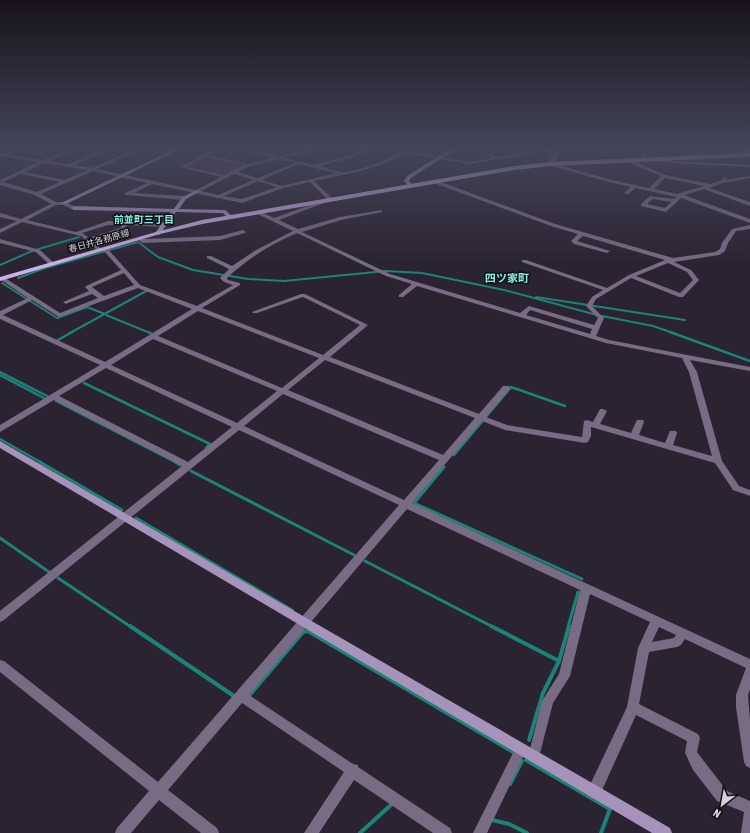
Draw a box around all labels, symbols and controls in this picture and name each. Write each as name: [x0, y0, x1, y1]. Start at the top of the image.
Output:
district label: 前並町三丁目: [114, 214, 174, 225]
street label: 春日井各務原線: [67, 227, 132, 254]
district label: 四ツ家町: [485, 272, 529, 284]
north arrow: [702, 785, 742, 825]
text: N: [711, 807, 723, 820]

